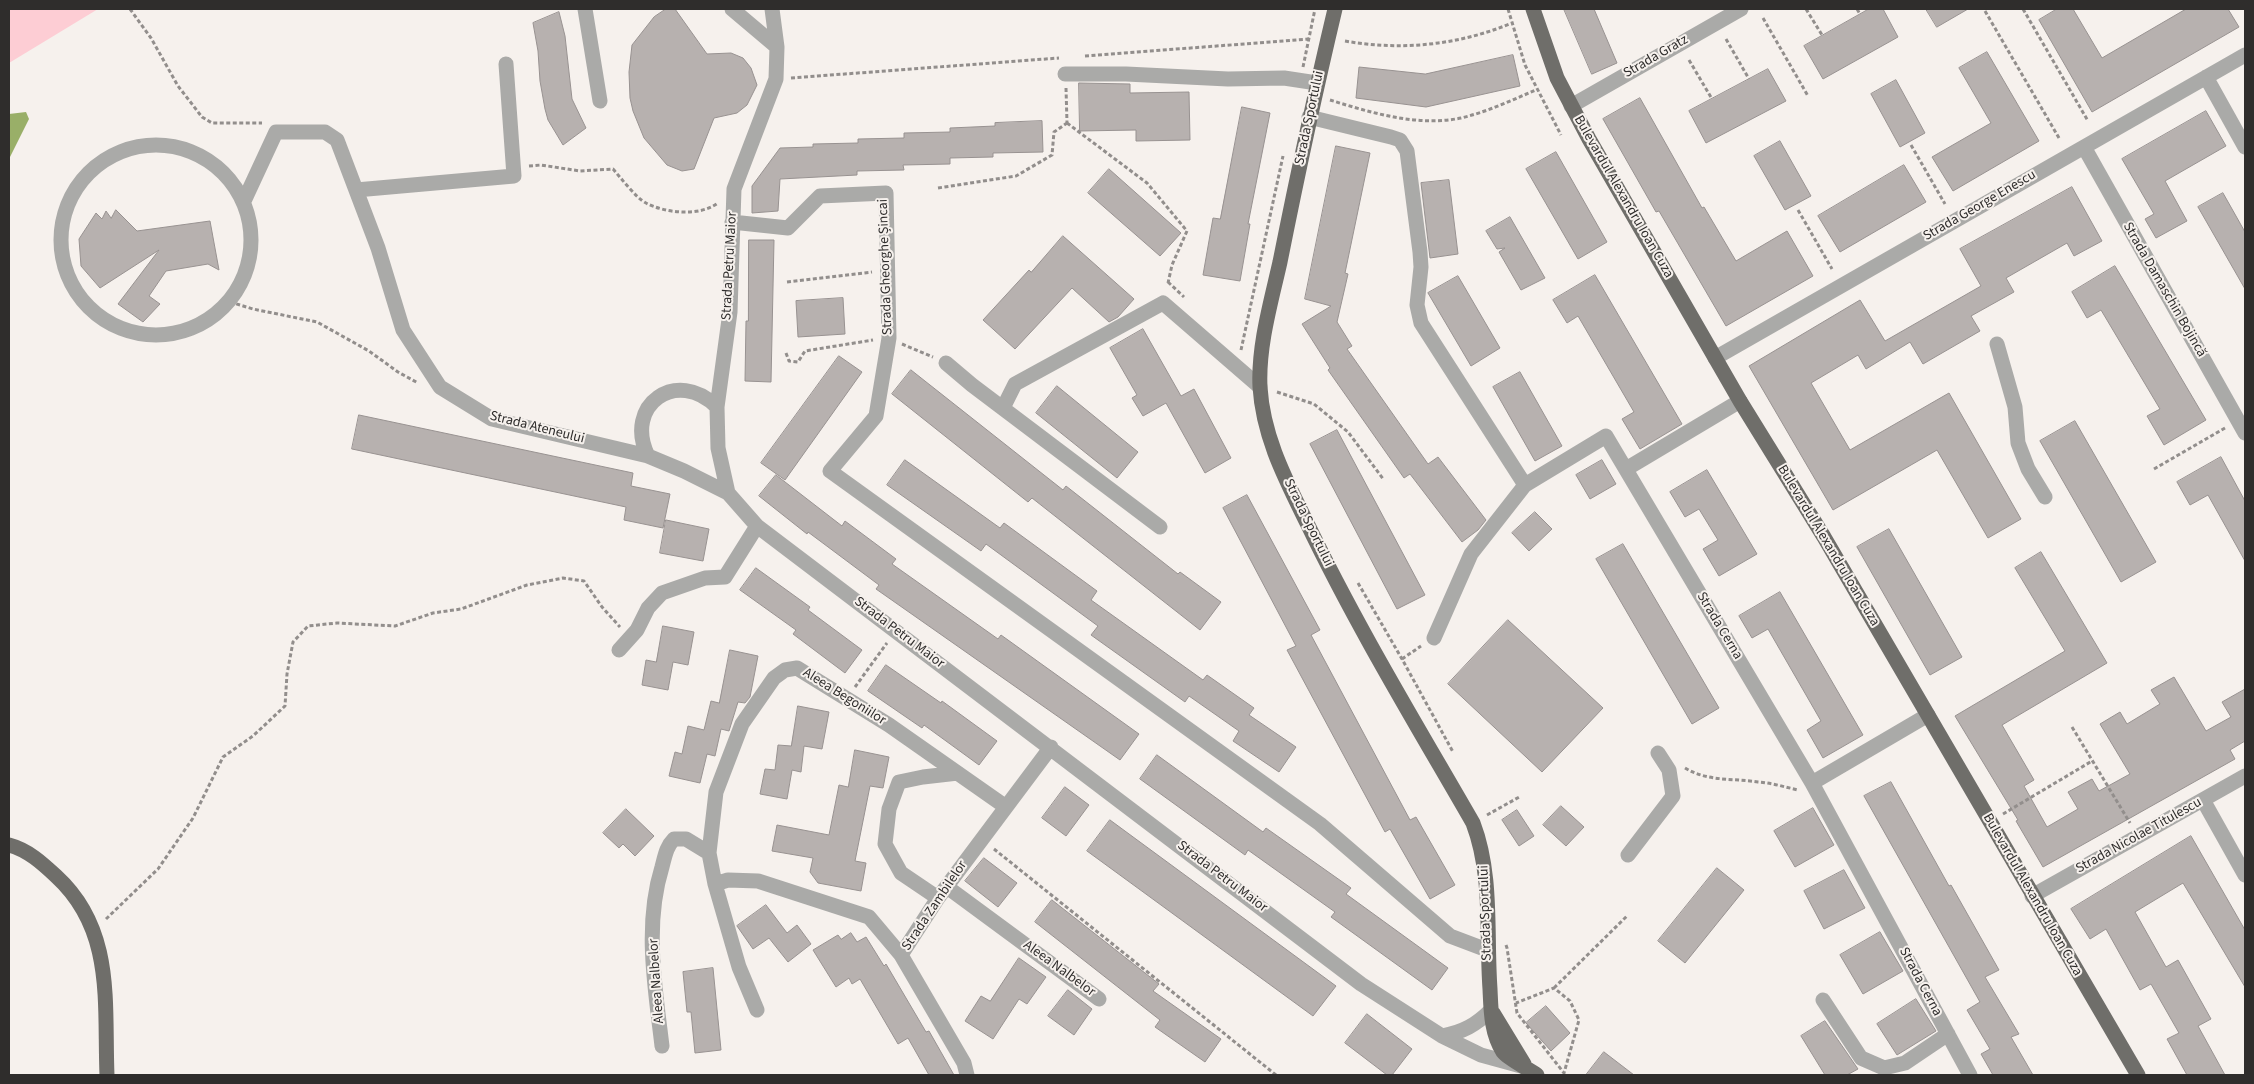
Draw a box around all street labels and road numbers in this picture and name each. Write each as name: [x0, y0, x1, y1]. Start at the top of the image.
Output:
street label: Strada Gratz: [1621, 32, 1691, 82]
street label: Strada Sportului: [1292, 69, 1328, 167]
street label: Bulevardul Alexandru Ioan Cuza: [1570, 113, 1676, 281]
street label: Strada George Enescu: [1921, 167, 2039, 245]
street label: Strada Gheorghe Șincai: [875, 199, 897, 335]
street label: Strada Petru Maior: [719, 211, 741, 321]
street label: Strada Damaschin Bojincă: [2119, 220, 2209, 360]
street label: Strada Ateneului: [488, 408, 586, 448]
street label: Bulevardul Alexandru Ioan Cuza: [1773, 462, 1883, 630]
street label: Strada Sportului: [1279, 476, 1337, 570]
street label: Strada Cerna: [1692, 589, 1746, 663]
street label: Strada Petru Maior: [851, 594, 947, 672]
street label: Aleea Begoniilor: [799, 665, 889, 729]
street label: Strada Nicolae Titulescu: [2073, 794, 2205, 878]
street label: Bulevardul Alexandru Ioan Cuza: [1979, 811, 2085, 979]
street label: Strada Petru Maior: [1174, 838, 1270, 916]
street label: Strada Zambilelor: [899, 858, 971, 954]
street label: Strada Sportului: [1476, 865, 1496, 961]
street label: Aleea Nalbelor: [1020, 937, 1098, 1001]
street label: Aleea Nalbelor: [646, 938, 668, 1024]
street label: Strada Cerna: [1895, 945, 1945, 1019]

